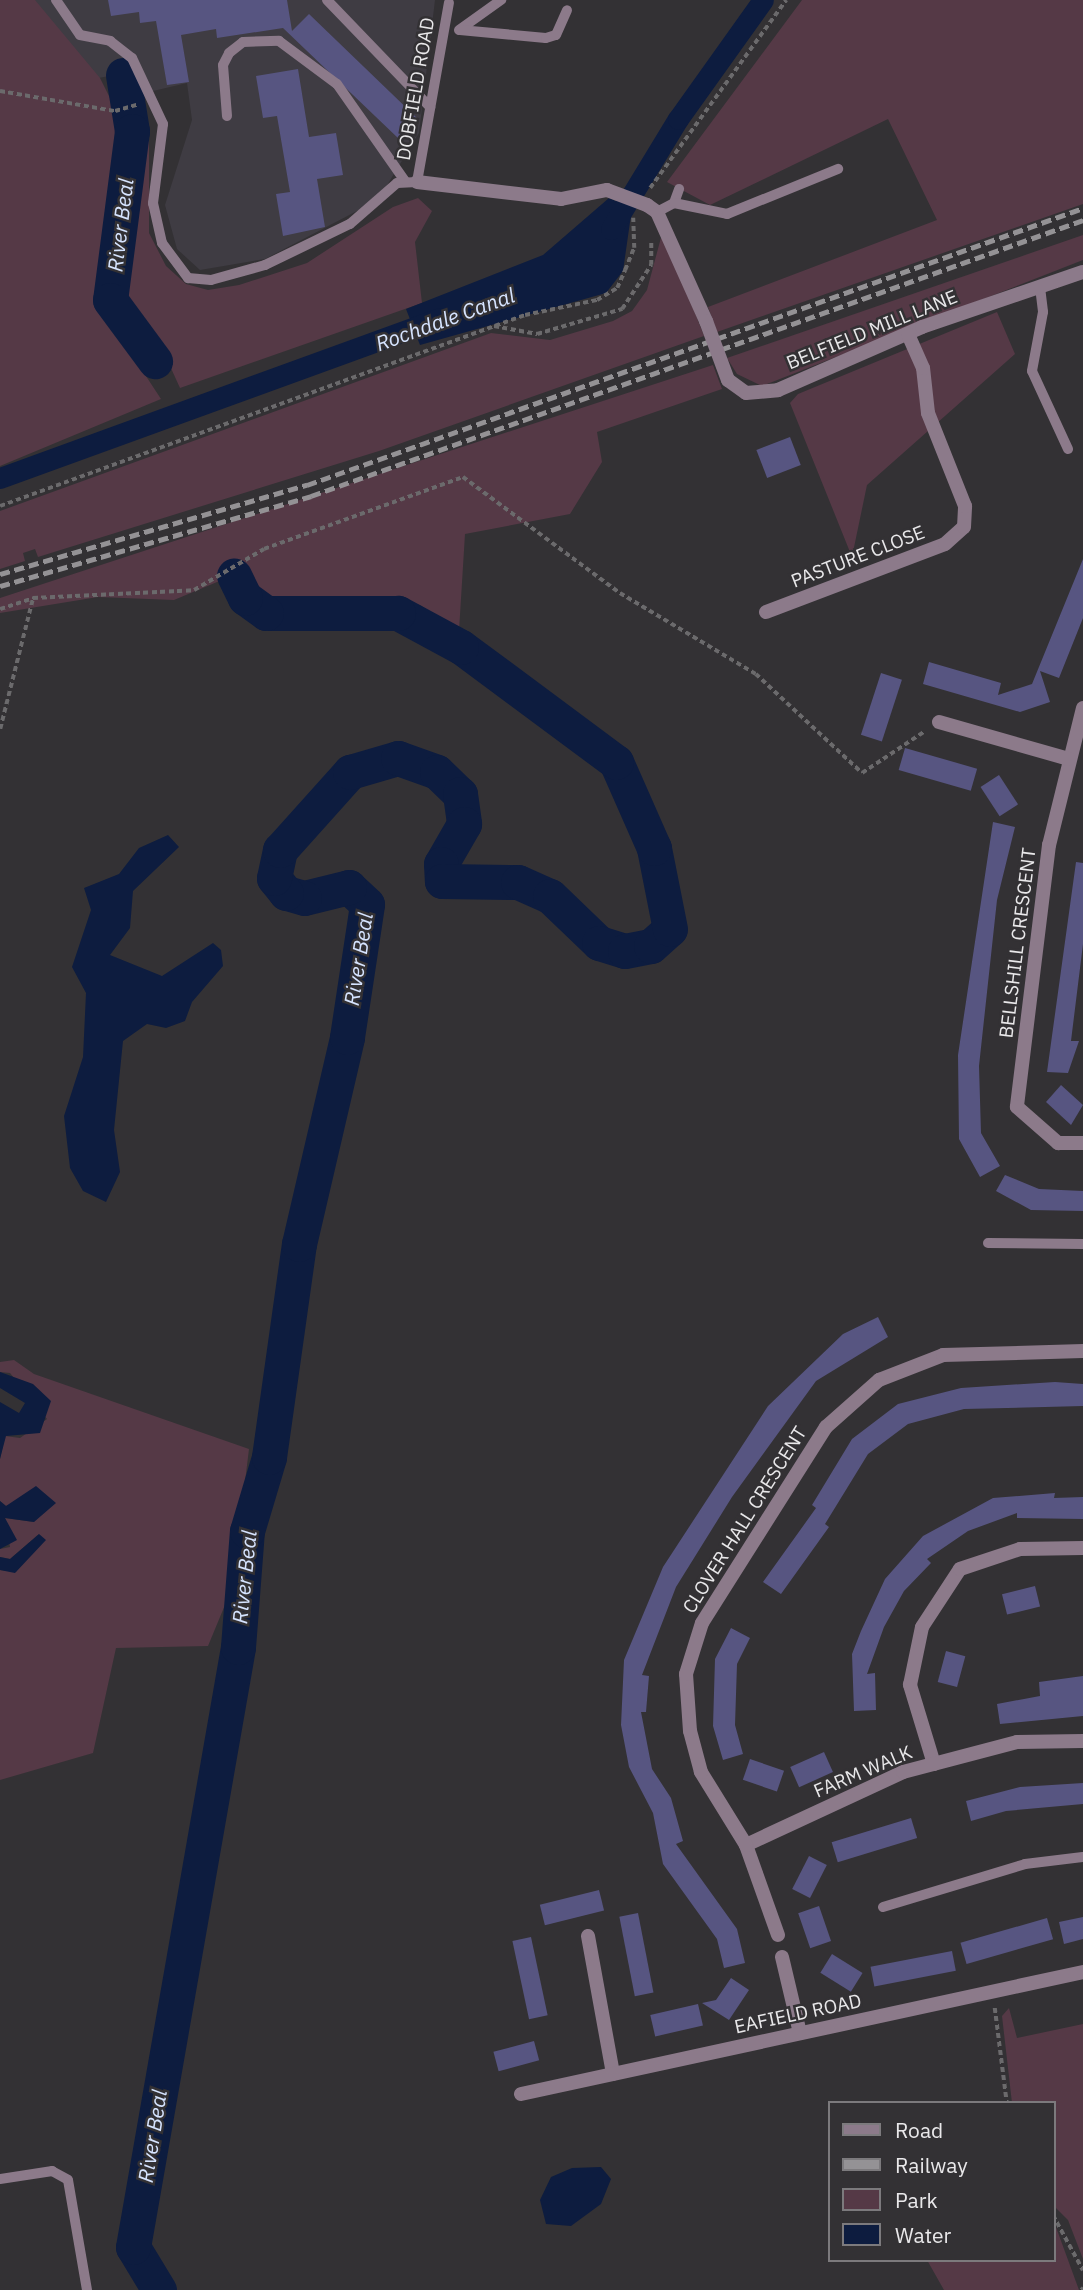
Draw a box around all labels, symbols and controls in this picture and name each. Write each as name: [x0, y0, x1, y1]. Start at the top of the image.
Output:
street label: DOBFIELD ROAD: [392, 16, 440, 162]
water label: River Beal: [102, 177, 138, 273]
water label: Rochdale Canal: [372, 282, 518, 356]
street label: BELFIELD MILL LANE: [783, 285, 961, 375]
street label: PASTURE CLOSE: [788, 521, 928, 593]
street label: BELLSHILL CRESCENT: [995, 847, 1041, 1039]
water label: River Beal: [338, 911, 378, 1007]
street label: CLOVER HALL CRESCENT: [678, 1423, 812, 1617]
water label: River Beal: [227, 1529, 261, 1625]
street label: FARM WALK: [810, 1741, 916, 1803]
street label: EAFIELD ROAD: [732, 1989, 864, 2039]
water label: River Beal: [132, 2088, 172, 2184]
legend: [828, 2101, 1055, 2262]
text: Road: [895, 2116, 943, 2144]
text: Railway: [895, 2151, 968, 2179]
text: Park: [895, 2186, 938, 2214]
text: Water: [895, 2221, 951, 2249]

